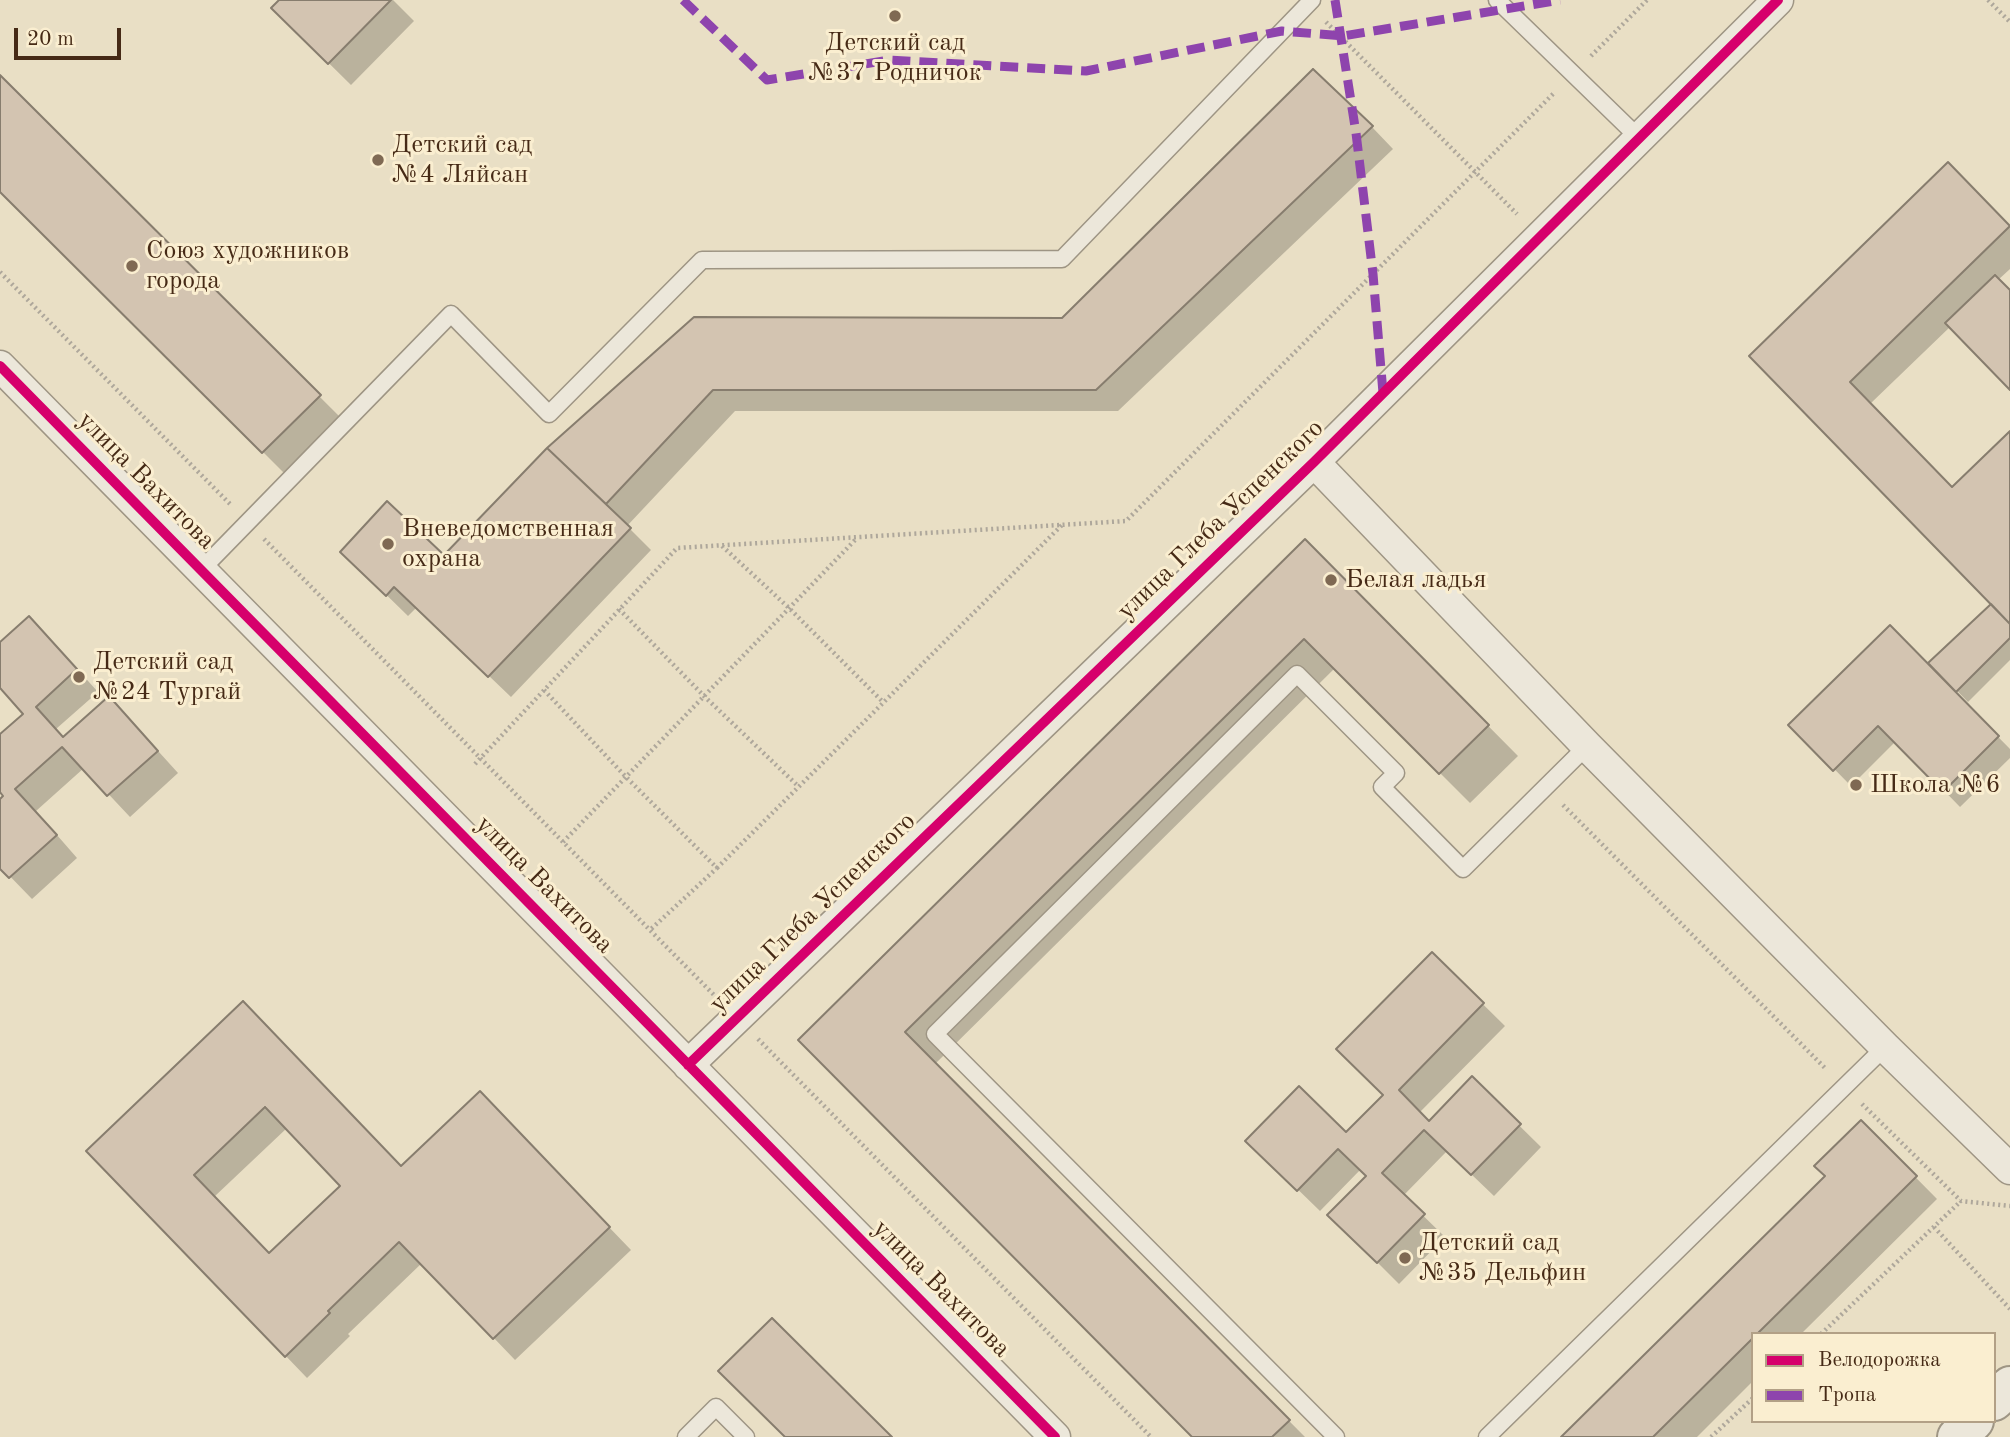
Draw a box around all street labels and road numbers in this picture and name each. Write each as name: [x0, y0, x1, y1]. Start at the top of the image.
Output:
street label: улица Вахитова: [70, 405, 222, 557]
street label: улица Глеба Успенского: [1111, 413, 1331, 627]
street label: улица Глеба Успенского: [703, 806, 923, 1020]
street label: улица Вахитова: [468, 809, 620, 961]
street label: улица Вахитова: [865, 1213, 1017, 1365]

